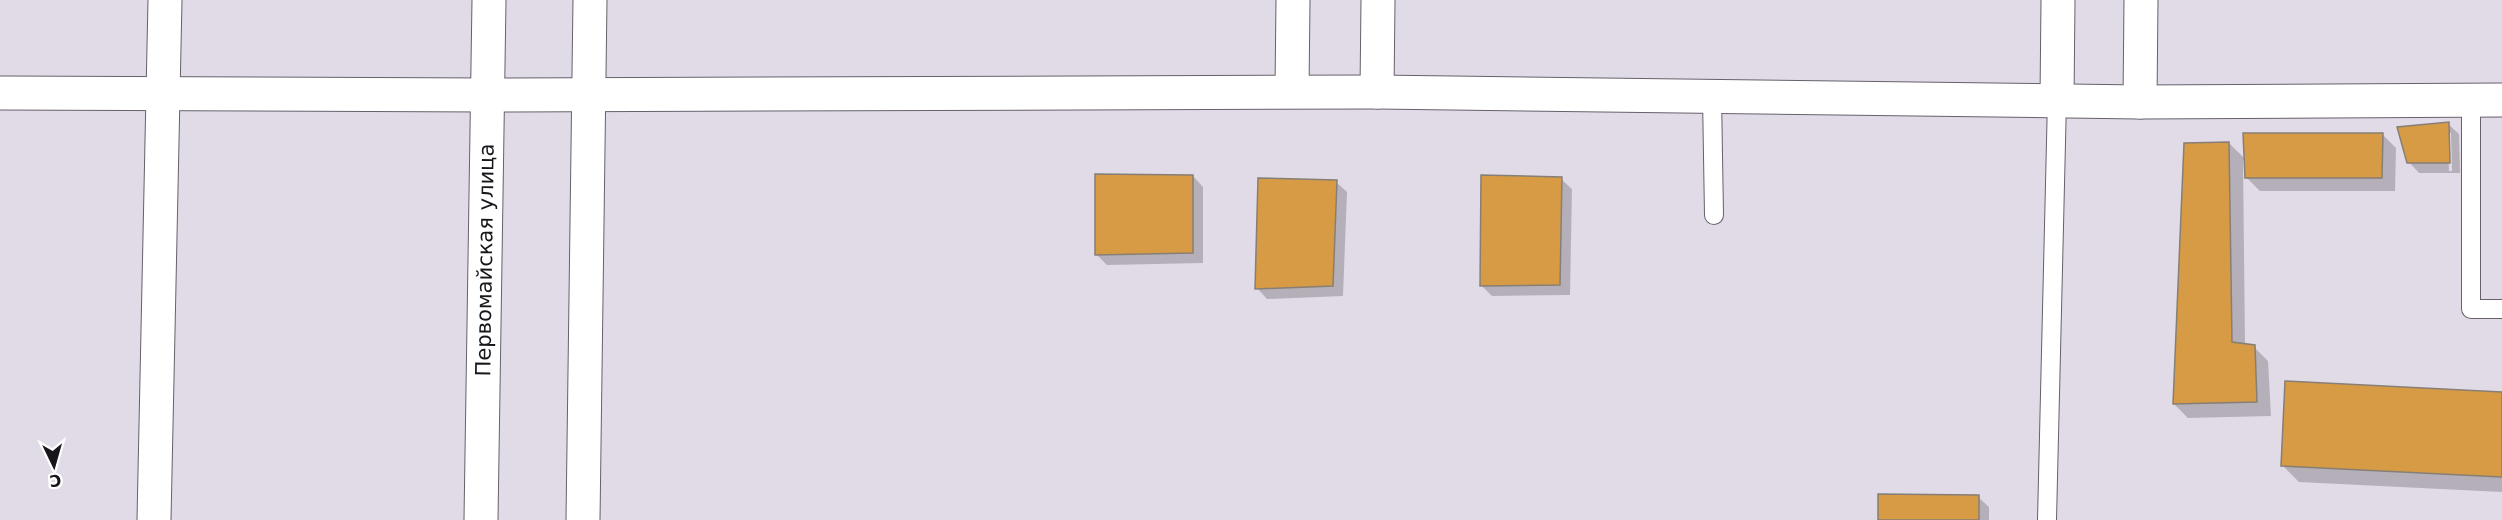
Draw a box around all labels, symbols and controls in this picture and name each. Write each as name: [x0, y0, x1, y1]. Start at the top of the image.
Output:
street label: Первомайская улица: [471, 143, 499, 377]
north arrow: [24, 436, 84, 496]
text: С: [49, 470, 62, 490]

